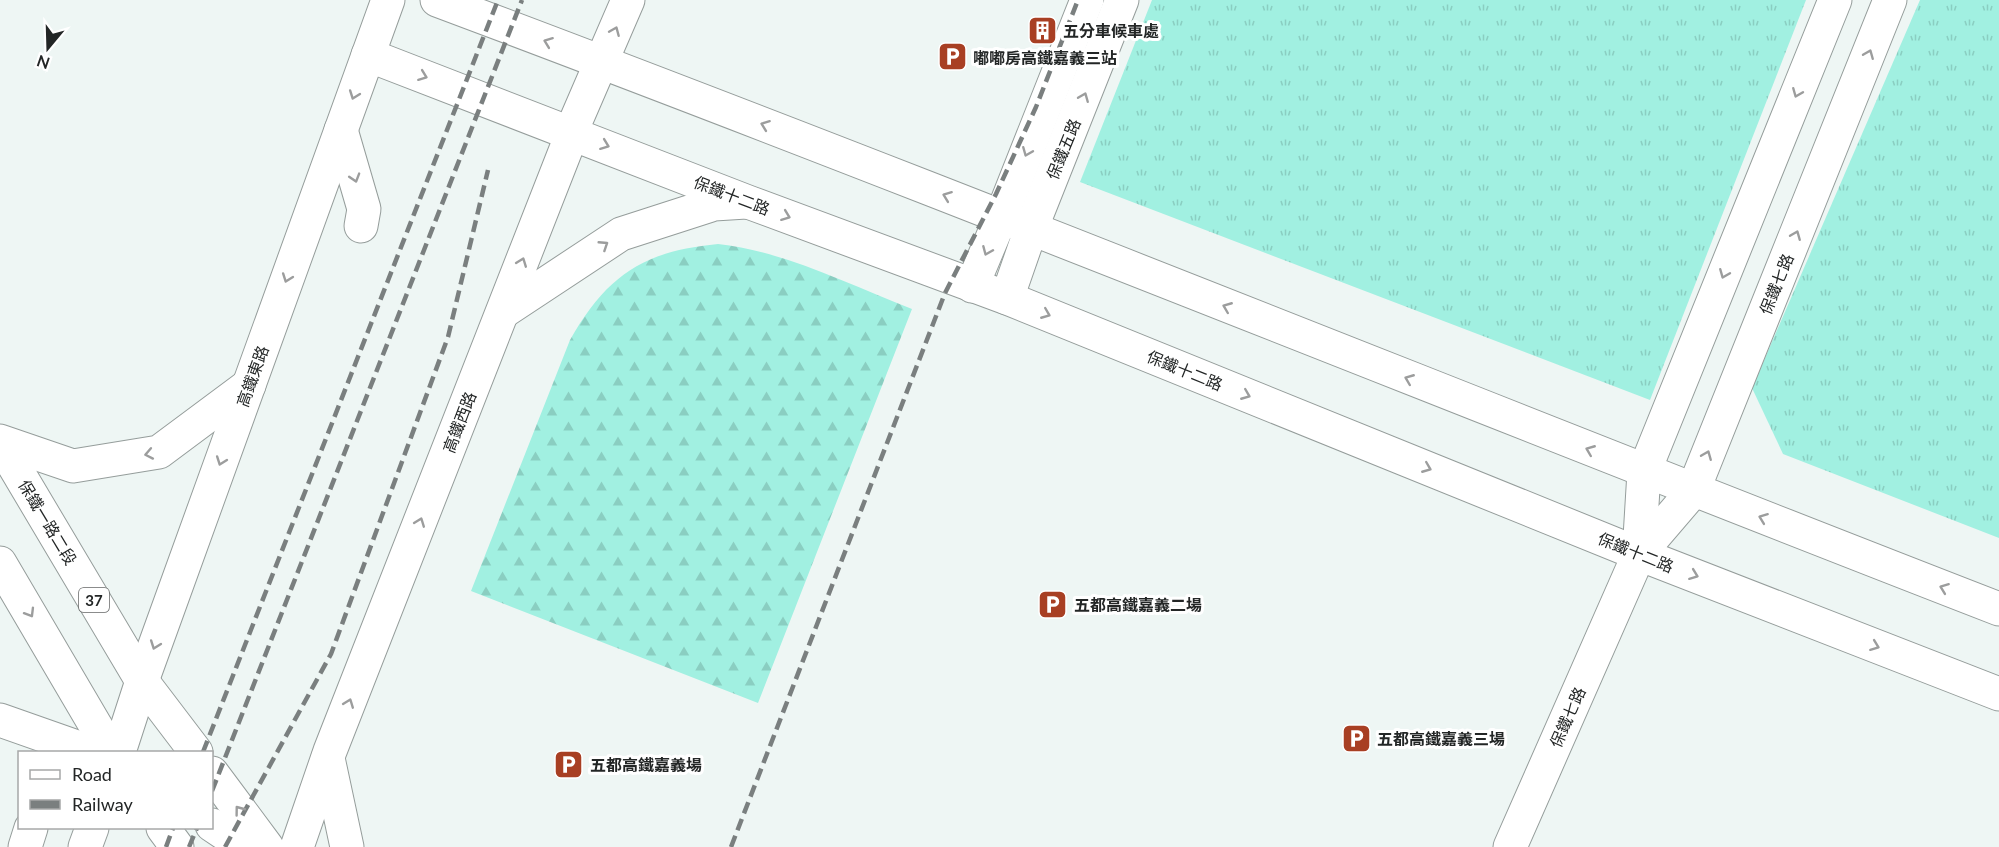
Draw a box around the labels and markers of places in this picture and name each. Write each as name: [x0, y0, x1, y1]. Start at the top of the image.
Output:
building icon: 五分車候車處: [1026, 14, 1058, 46]
place label: 五分車候車處: [1063, 21, 1159, 40]
parking icon: 嘟嘟房高鐵嘉義三站: [936, 41, 968, 73]
place label: 嘟嘟房高鐵嘉義三站: [973, 48, 1117, 67]
parking icon: 五都高鐵嘉義二場: [1037, 588, 1069, 620]
place label: 五都高鐵嘉義二場: [1074, 595, 1202, 614]
parking icon: 五都高鐵嘉義三場: [1340, 722, 1372, 754]
place label: 五都高鐵嘉義三場: [1377, 729, 1505, 748]
parking icon: 五都高鐵嘉義場: [553, 748, 585, 780]
place label: 五都高鐵嘉義場: [590, 755, 702, 774]

